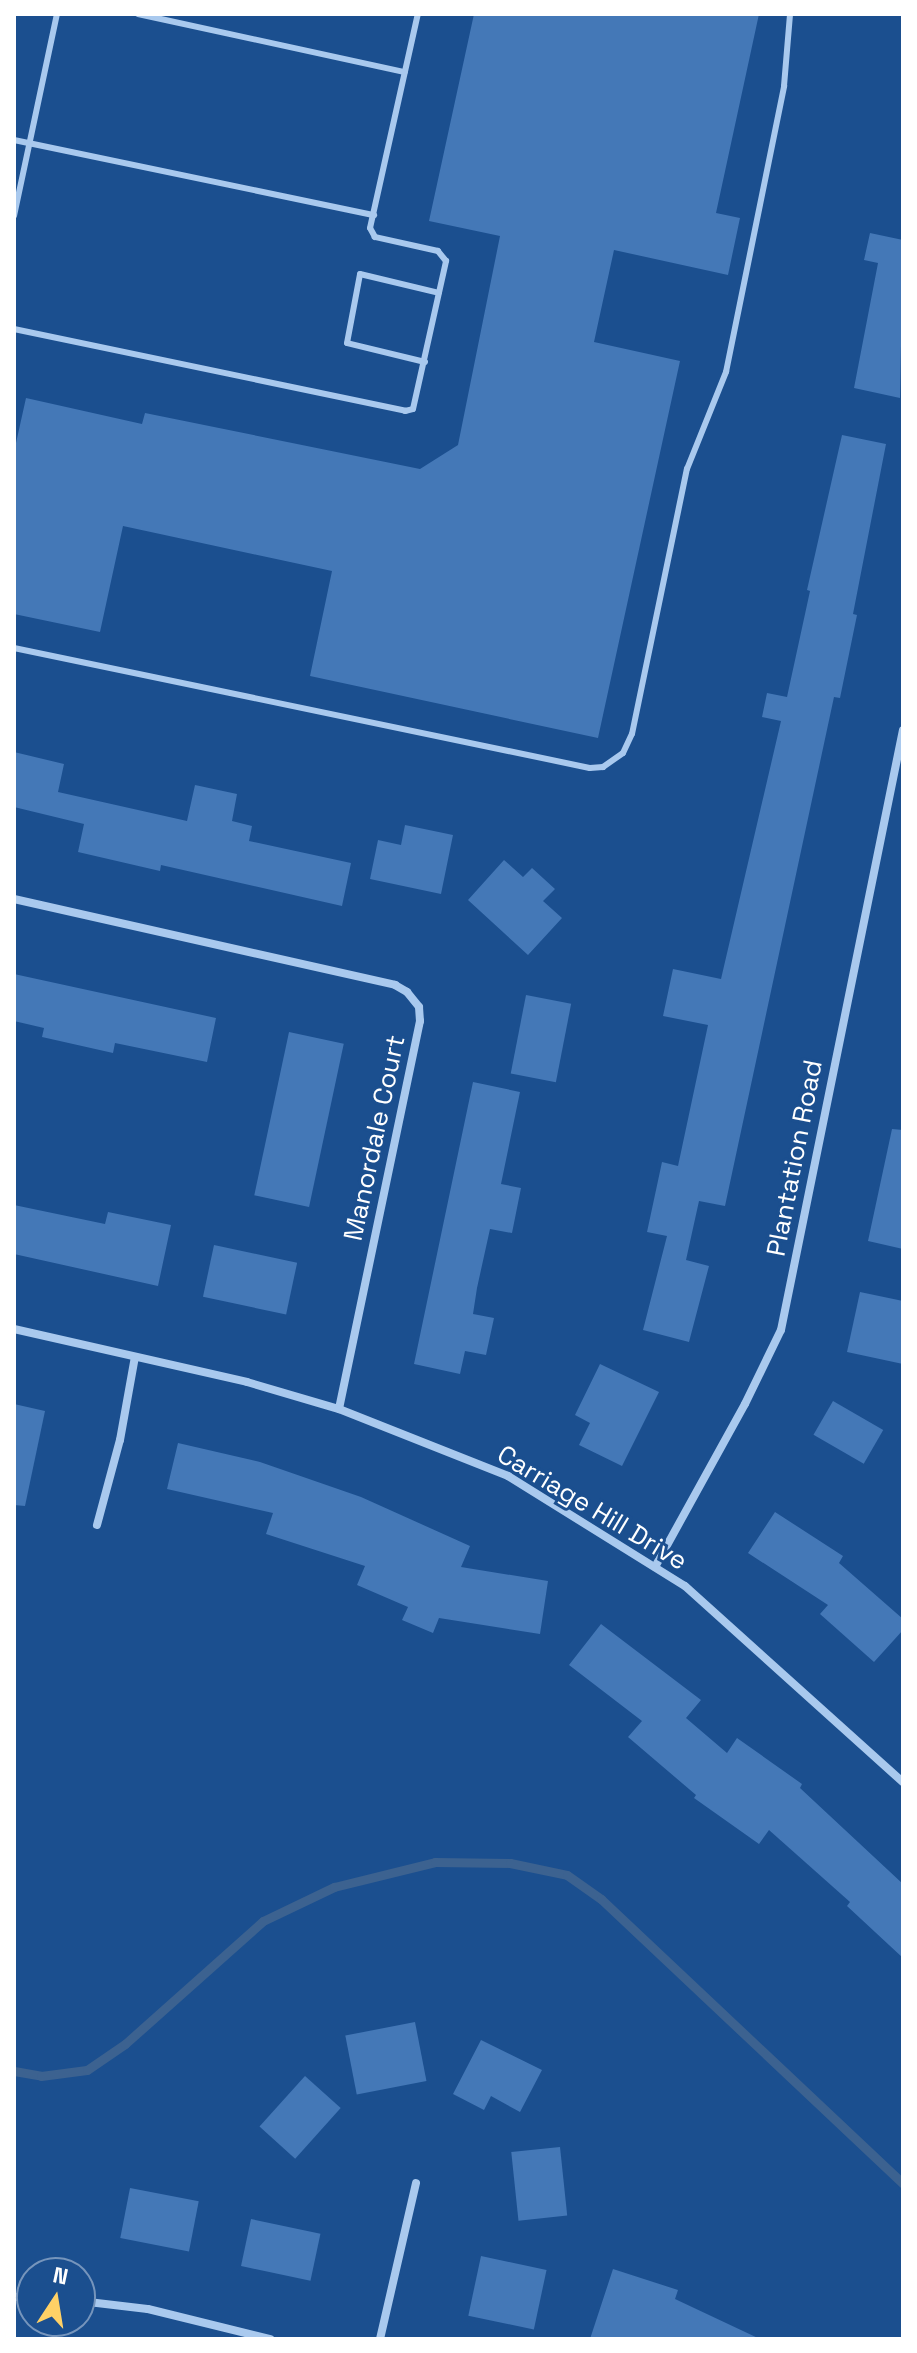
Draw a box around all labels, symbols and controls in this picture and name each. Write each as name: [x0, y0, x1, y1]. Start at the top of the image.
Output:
street label: Manordale Court: [338, 1032, 412, 1244]
street label: Plantation Road: [761, 1057, 829, 1259]
street label: Carriage Hill Drive: [491, 1439, 693, 1577]
north arrow: [16, 2257, 96, 2337]
text: N: [50, 2260, 71, 2291]

